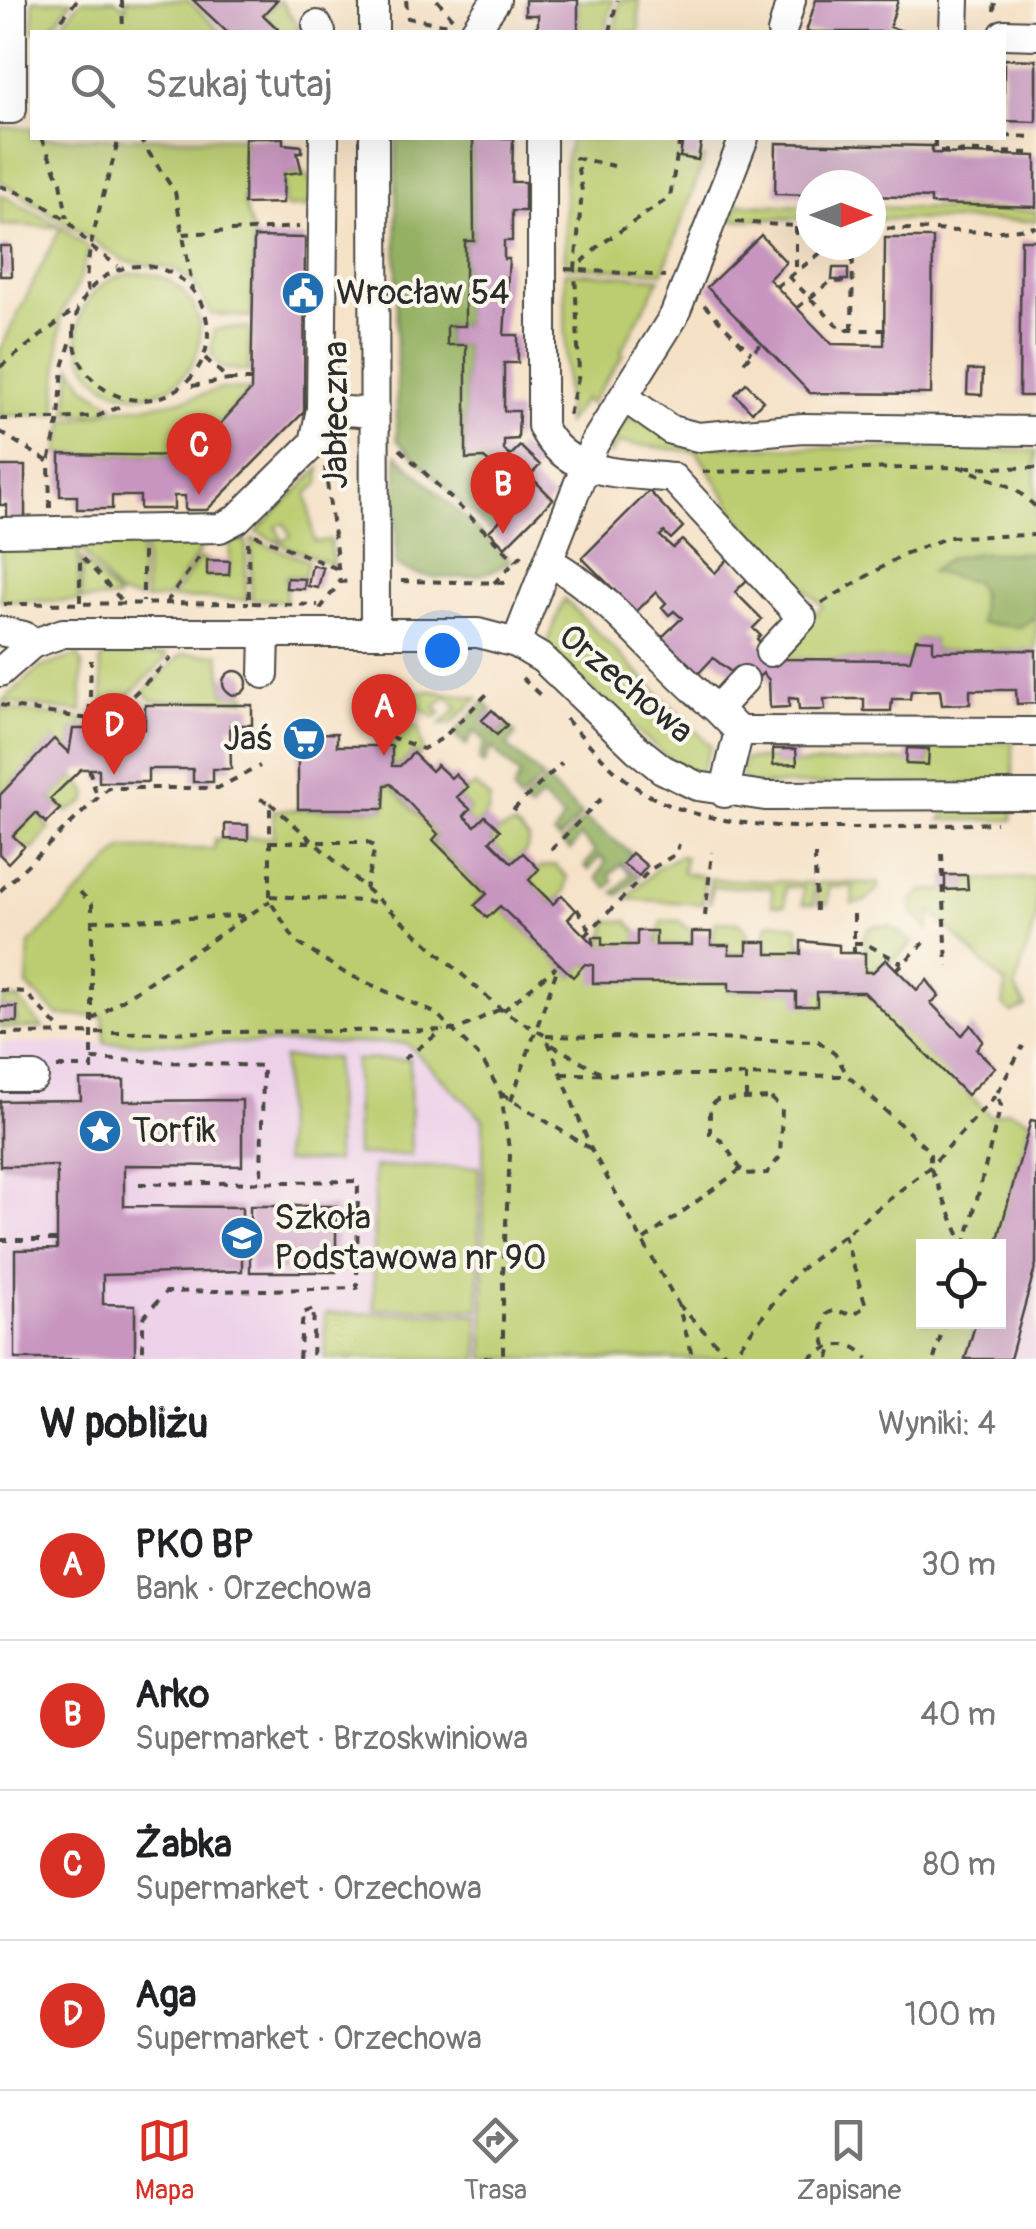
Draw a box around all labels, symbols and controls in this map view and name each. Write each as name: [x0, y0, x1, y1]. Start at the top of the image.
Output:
search box: [30, 30, 1006, 140]
icon: search: [65, 58, 120, 113]
text: Szukaj tutaj: [145, 61, 333, 109]
north arrow: [796, 170, 886, 260]
public building icon: Wrocław 54: [280, 270, 326, 316]
place label: Wrocław 54: [336, 271, 510, 315]
street label: Jabłeczna: [314, 341, 358, 489]
pin: C: [166, 412, 232, 495]
pin: B: [470, 452, 536, 534]
street label: Orzechowa: [550, 615, 702, 753]
your location: [417, 625, 468, 676]
pin: A: [352, 674, 416, 756]
pin: D: [82, 692, 146, 775]
supermarket icon: Jaś: [281, 716, 327, 762]
place label: Jaś: [223, 717, 272, 761]
place icon: Torfik: [77, 1108, 123, 1154]
place label: Torfik: [132, 1109, 217, 1153]
place label: Szkoła Podstawowa nr 90: [274, 1196, 547, 1280]
school or university icon: Szkoła Podstawowa nr 90: [219, 1215, 265, 1261]
map controls: [916, 1239, 1006, 1329]
button: locate: [916, 1239, 1006, 1329]
text: W pobliżu: [40, 1398, 208, 1450]
text: Wyniki: 4: [878, 1404, 996, 1444]
text: PKO BP: [135, 1521, 254, 1569]
text: A: [62, 1545, 83, 1585]
text: 30 m: [921, 1545, 996, 1585]
text: Bank · Orzechowa: [135, 1569, 372, 1609]
text: Arko: [135, 1671, 209, 1719]
text: B: [63, 1695, 82, 1735]
text: 40 m: [920, 1695, 996, 1735]
text: Supermarket · Brzoskwiniowa: [135, 1719, 528, 1759]
text: Żabka: [135, 1821, 232, 1869]
text: C: [63, 1845, 82, 1885]
text: 80 m: [923, 1845, 996, 1885]
text: Supermarket · Orzechowa: [135, 1869, 482, 1909]
text: Aga: [135, 1971, 196, 2019]
text: D: [62, 1995, 83, 2035]
text: 100 m: [904, 1995, 996, 2035]
text: Supermarket · Orzechowa: [135, 2019, 482, 2059]
tab: Mapa: [135, 2113, 194, 2208]
tab: Trasa: [464, 2113, 527, 2208]
tab: Zapisane: [797, 2113, 901, 2208]

